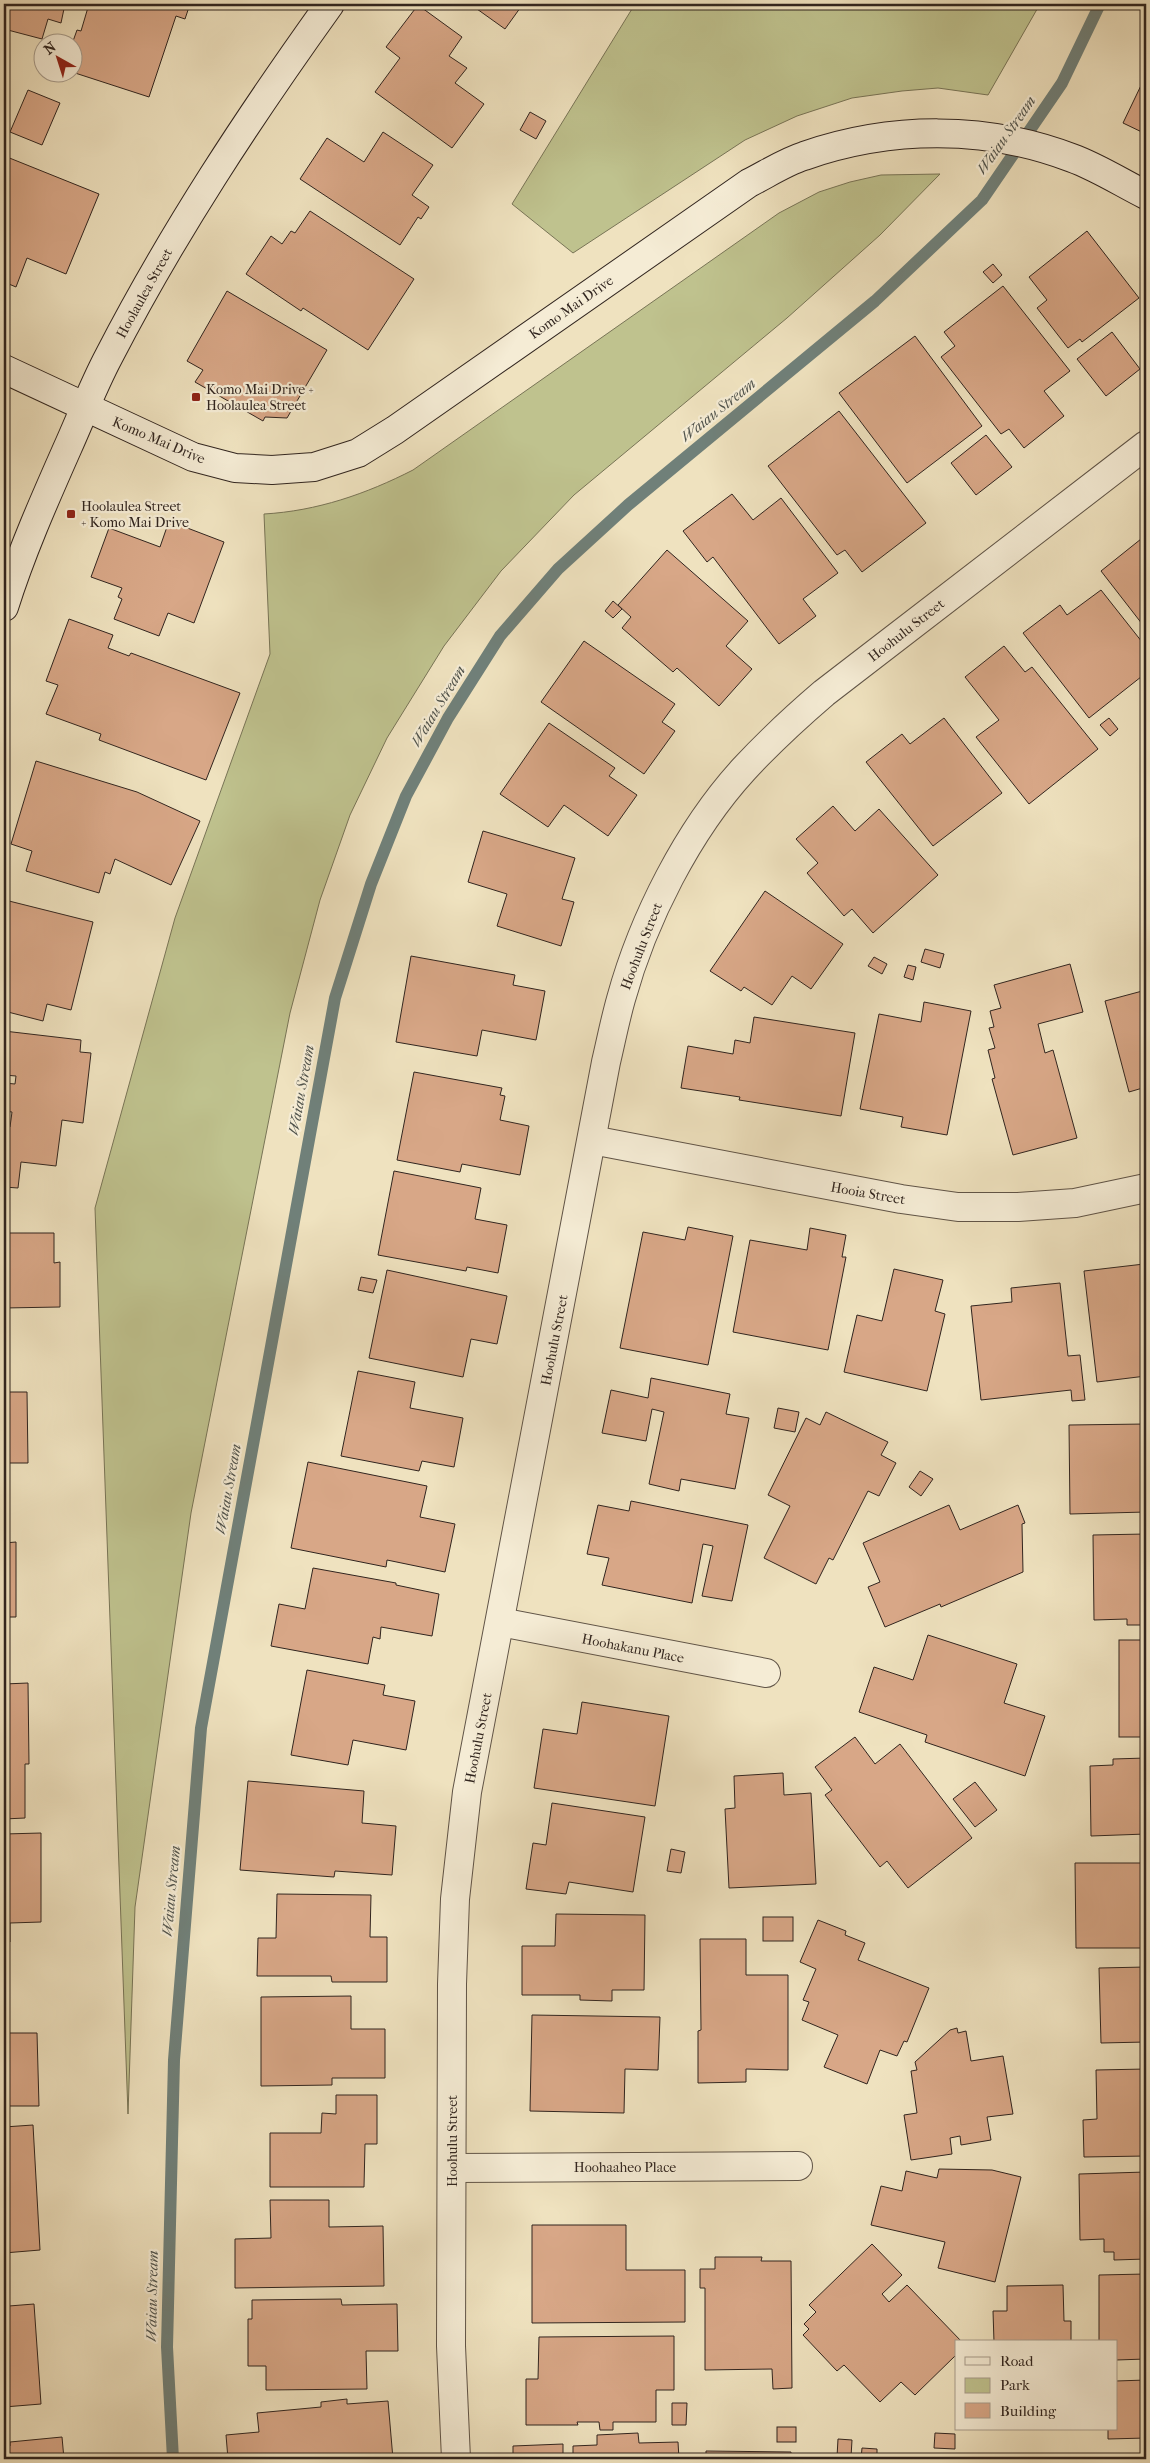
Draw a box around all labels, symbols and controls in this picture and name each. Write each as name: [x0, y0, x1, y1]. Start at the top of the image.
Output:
north arrow: [32, 32, 82, 82]
text: N: [41, 38, 60, 58]
water label: Waiau Stream: [972, 92, 1040, 177]
street label: Hoolaulea Street: [113, 245, 176, 341]
street label: Komo Mai Drive: [526, 272, 617, 343]
water label: Waiau Stream: [677, 374, 759, 446]
place label: Komo Mai Drive + Hoolaulea Street: [206, 381, 314, 414]
marker: Komo Mai Drive + Hoolaulea Street: [190, 391, 202, 403]
street label: Komo Mai Drive: [110, 413, 208, 468]
place label: Hoolaulea Street + Komo Mai Drive: [81, 498, 189, 531]
marker: Hoolaulea Street + Komo Mai Drive: [65, 508, 77, 520]
street label: Hoohulu Street: [865, 595, 948, 665]
water label: Waiau Stream: [407, 662, 469, 750]
street label: Hoohulu Street: [617, 900, 666, 992]
water label: Waiau Stream: [284, 1044, 318, 1136]
street label: Hooia Street: [829, 1179, 907, 1208]
street label: Hoohulu Street: [537, 1293, 572, 1387]
water label: Waiau Stream: [211, 1443, 245, 1535]
street label: Hoohakanu Place: [580, 1630, 686, 1667]
street label: Hoohulu Street: [461, 1691, 496, 1785]
water label: Waiau Stream: [158, 1845, 184, 1937]
street label: Hoohulu Street: [444, 2095, 461, 2187]
street label: Hoohaaheo Place: [574, 2159, 676, 2176]
water label: Waiau Stream: [142, 2250, 162, 2342]
legend: [955, 2340, 1118, 2430]
text: Road: [1000, 2352, 1034, 2370]
text: Park: [1000, 2376, 1030, 2394]
text: Building: [1000, 2402, 1057, 2420]

